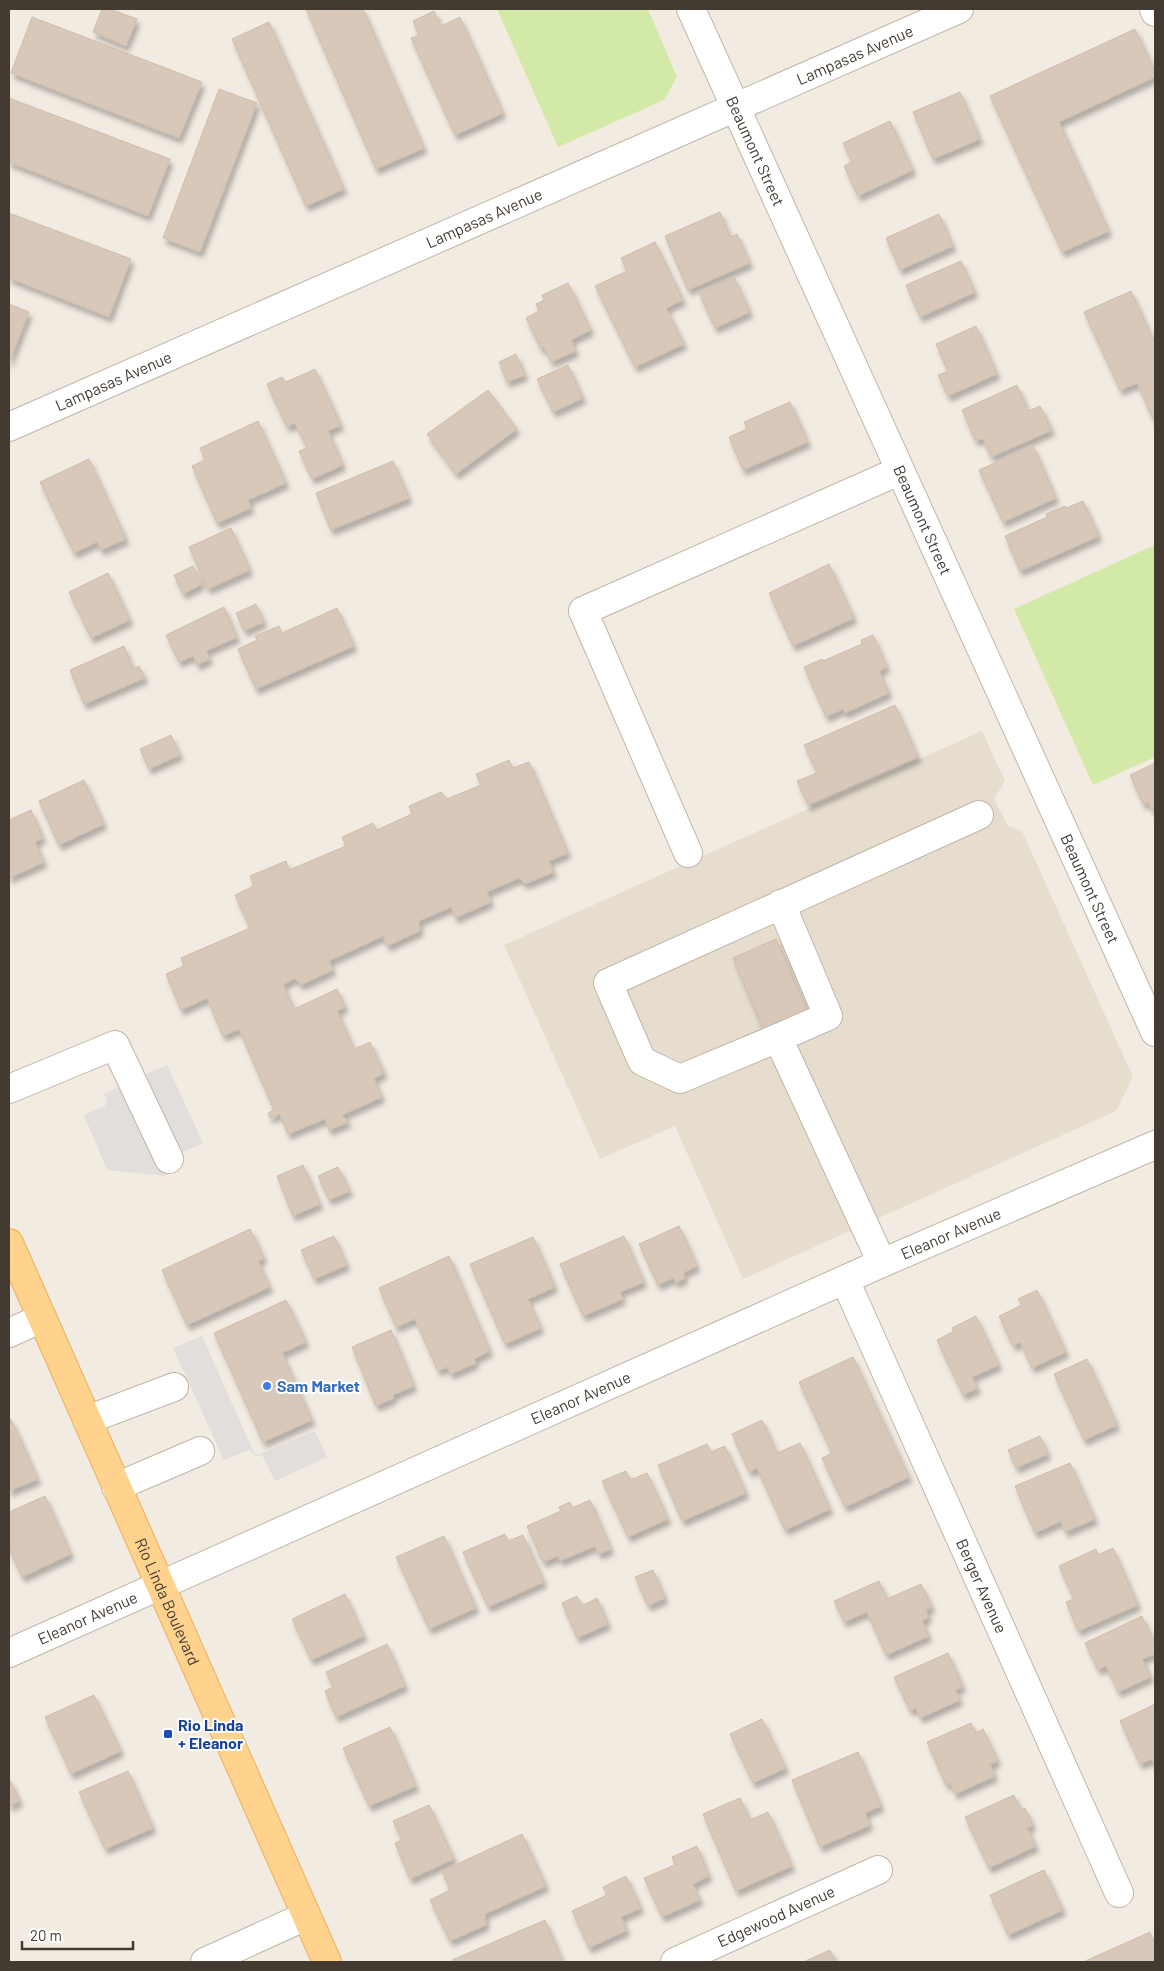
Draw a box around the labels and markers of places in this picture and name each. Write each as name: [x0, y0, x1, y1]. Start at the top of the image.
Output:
place label: Sam Market: [277, 1376, 360, 1395]
marker: Sam Market: [261, 1380, 273, 1392]
place label: Rio Linda + Eleanor: [178, 1715, 243, 1752]
marker: Rio Linda + Eleanor: [162, 1728, 174, 1740]

